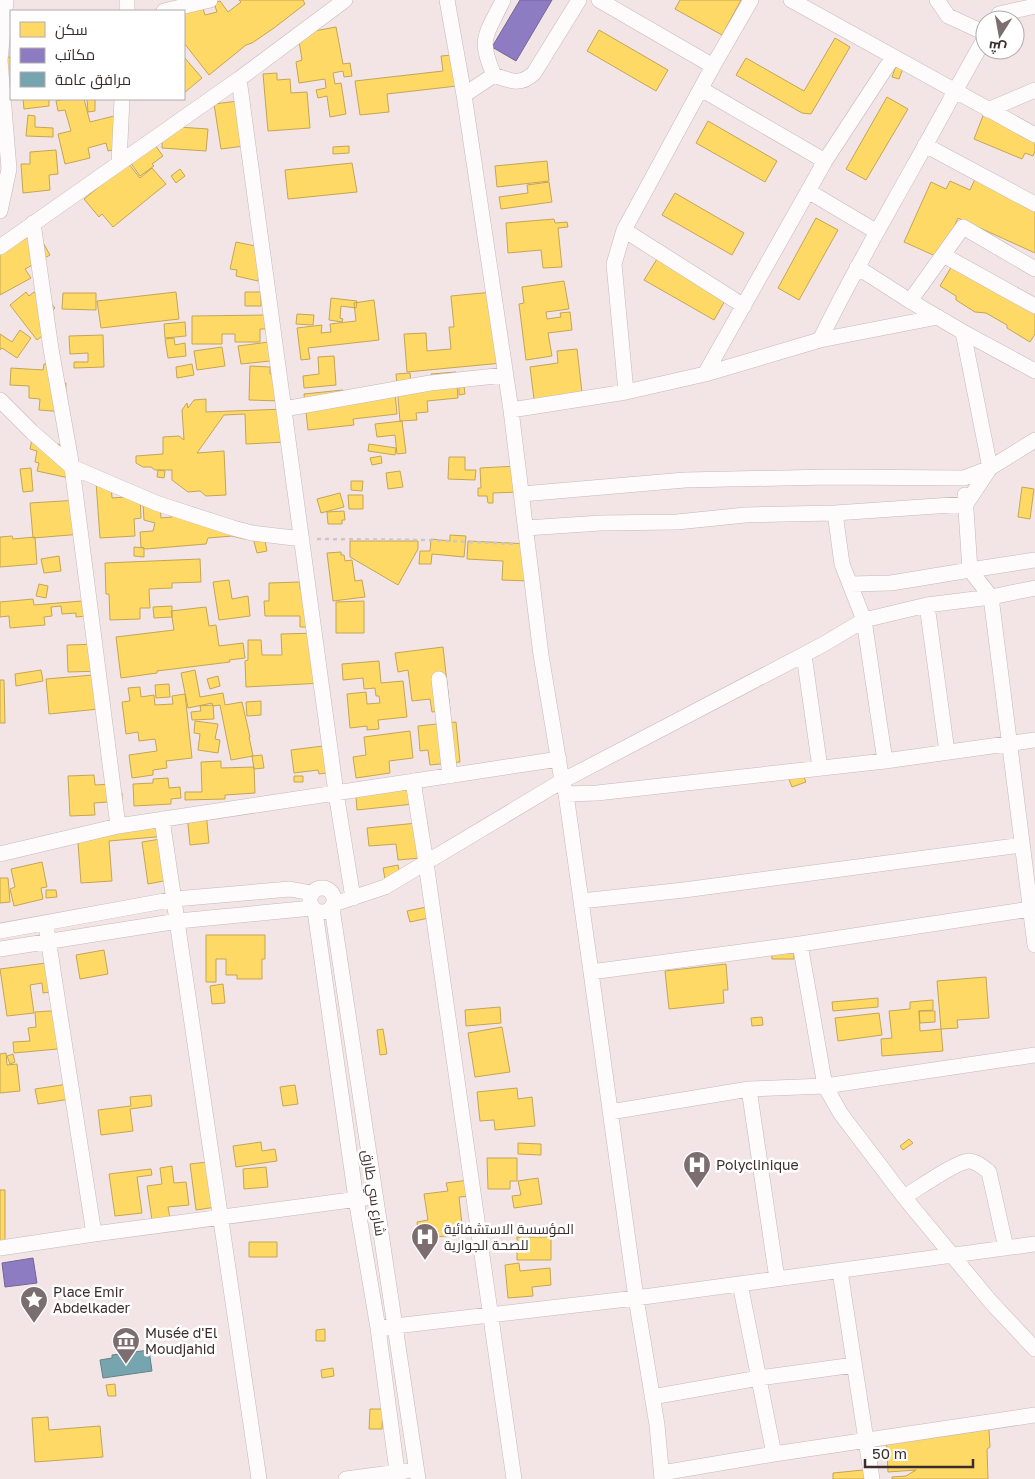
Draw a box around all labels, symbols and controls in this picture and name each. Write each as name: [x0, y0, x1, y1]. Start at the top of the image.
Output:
legend: [10, 10, 185, 100]
north arrow: [975, 10, 1025, 60]
text: سكن: [55, 20, 88, 40]
text: ش: [987, 37, 1008, 58]
text: مكاتب: [55, 45, 95, 63]
text: مرافق عامة: [55, 70, 131, 90]
street label: شارع سي طارق: [356, 1149, 390, 1238]
hospital icon: Polyclinique: [682, 1150, 712, 1189]
place label: Polyclinique: [716, 1156, 799, 1173]
place label: المؤسسة الاستشفائية للصحة الجوارية: [444, 1220, 574, 1253]
hospital icon: المؤسسة الاستشفائية للصحة الجوارية: [410, 1222, 440, 1261]
place label: Place Emir Abdelkader: [53, 1283, 131, 1316]
place icon: Place Emir Abdelkader: [19, 1285, 49, 1324]
place label: Musée d'El Moudjahid: [145, 1324, 217, 1357]
museum icon: Musée d'El Moudjahid: [111, 1326, 141, 1365]
scale bar: [865, 1436, 972, 1468]
text: 50 m: [872, 1444, 907, 1462]

